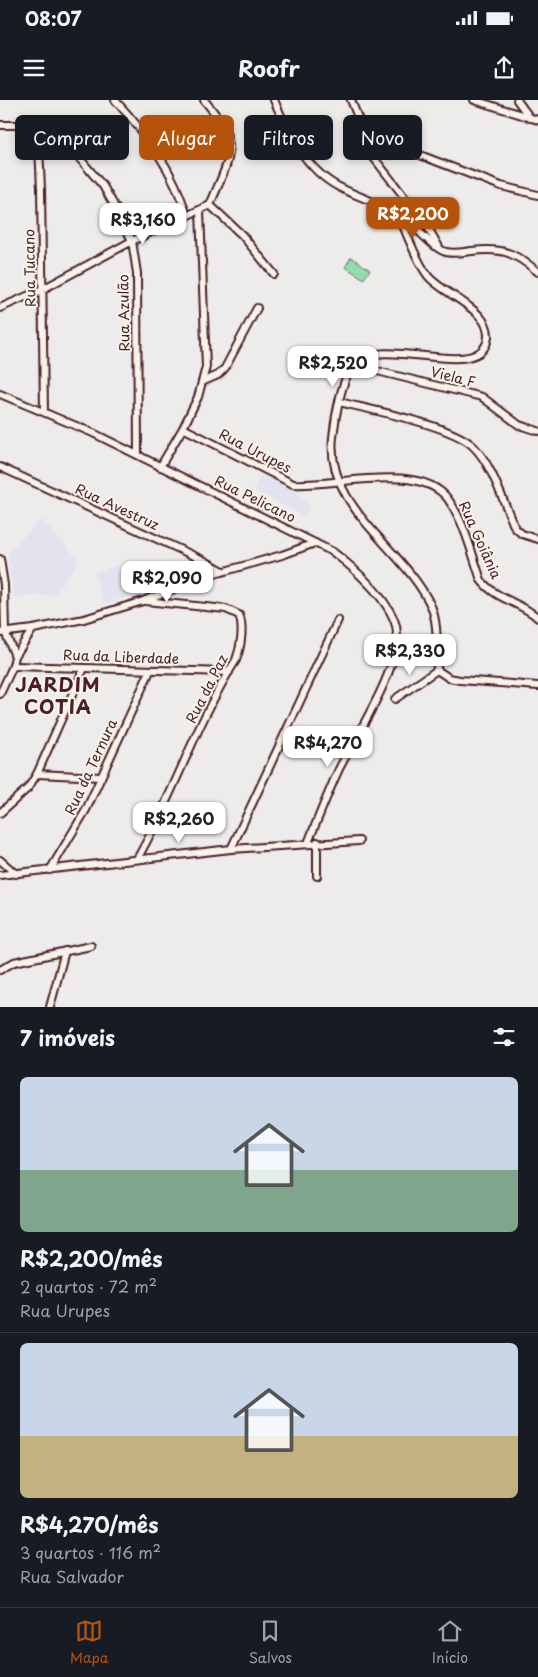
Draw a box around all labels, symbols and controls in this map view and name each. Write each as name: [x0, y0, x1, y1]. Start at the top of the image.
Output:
text: 08:07: [25, 4, 81, 32]
text: Roofr: [238, 51, 300, 84]
icon: menu: [20, 54, 48, 82]
icon: share: [490, 54, 518, 82]
chip: Comprar: [15, 115, 129, 160]
chip: Alugar: [139, 115, 234, 160]
chip: Filtros: [244, 115, 333, 160]
chip: Novo: [343, 115, 422, 160]
pin: R$2,200: [367, 196, 459, 239]
text: R$2,200: [377, 201, 449, 225]
pin: R$3,160: [97, 202, 189, 245]
text: R$3,160: [110, 207, 176, 231]
street label: Rua Tucano: [18, 229, 41, 307]
street label: Rua Azulão: [112, 274, 135, 352]
pin: R$2,520: [287, 346, 379, 388]
text: R$2,520: [298, 350, 368, 374]
street label: Viela F: [428, 361, 478, 392]
street label: Rua Urupes: [215, 423, 295, 478]
street label: Rua Pelicano: [211, 470, 300, 527]
street label: Rua Avestruz: [72, 478, 163, 535]
street label: Rua Goiânia: [454, 497, 507, 583]
pin: R$2,090: [121, 560, 213, 603]
text: R$2,090: [132, 565, 202, 589]
pin: R$2,330: [364, 634, 456, 676]
text: R$2,330: [375, 638, 445, 662]
street label: Rua da Liberdade: [63, 644, 179, 669]
street label: Rua da Paz: [180, 650, 233, 727]
district label: JARDIM COTIA: [15, 670, 101, 720]
street label: Rua da Ternura: [59, 715, 122, 818]
pin: R$4,270: [282, 726, 374, 768]
text: R$4,270: [294, 730, 362, 754]
pin: R$2,260: [133, 802, 225, 844]
text: R$2,260: [144, 806, 214, 830]
text: 7 imóveis: [20, 1021, 115, 1053]
icon: filters: [490, 1023, 518, 1051]
icon: home: [224, 1110, 314, 1200]
text: R$2,200/mês: [20, 1242, 162, 1274]
text: 2 quartos · 72 m²: [20, 1274, 157, 1298]
text: Rua Urupes: [20, 1298, 110, 1322]
icon: home: [224, 1375, 314, 1465]
text: R$4,270/mês: [20, 1508, 158, 1540]
text: 3 quartos · 116 m²: [20, 1540, 161, 1564]
text: Rua Salvador: [20, 1564, 124, 1588]
tab: Mapa: [70, 1617, 109, 1668]
tab: Salvos: [249, 1617, 292, 1668]
tab: Início: [432, 1617, 468, 1668]

